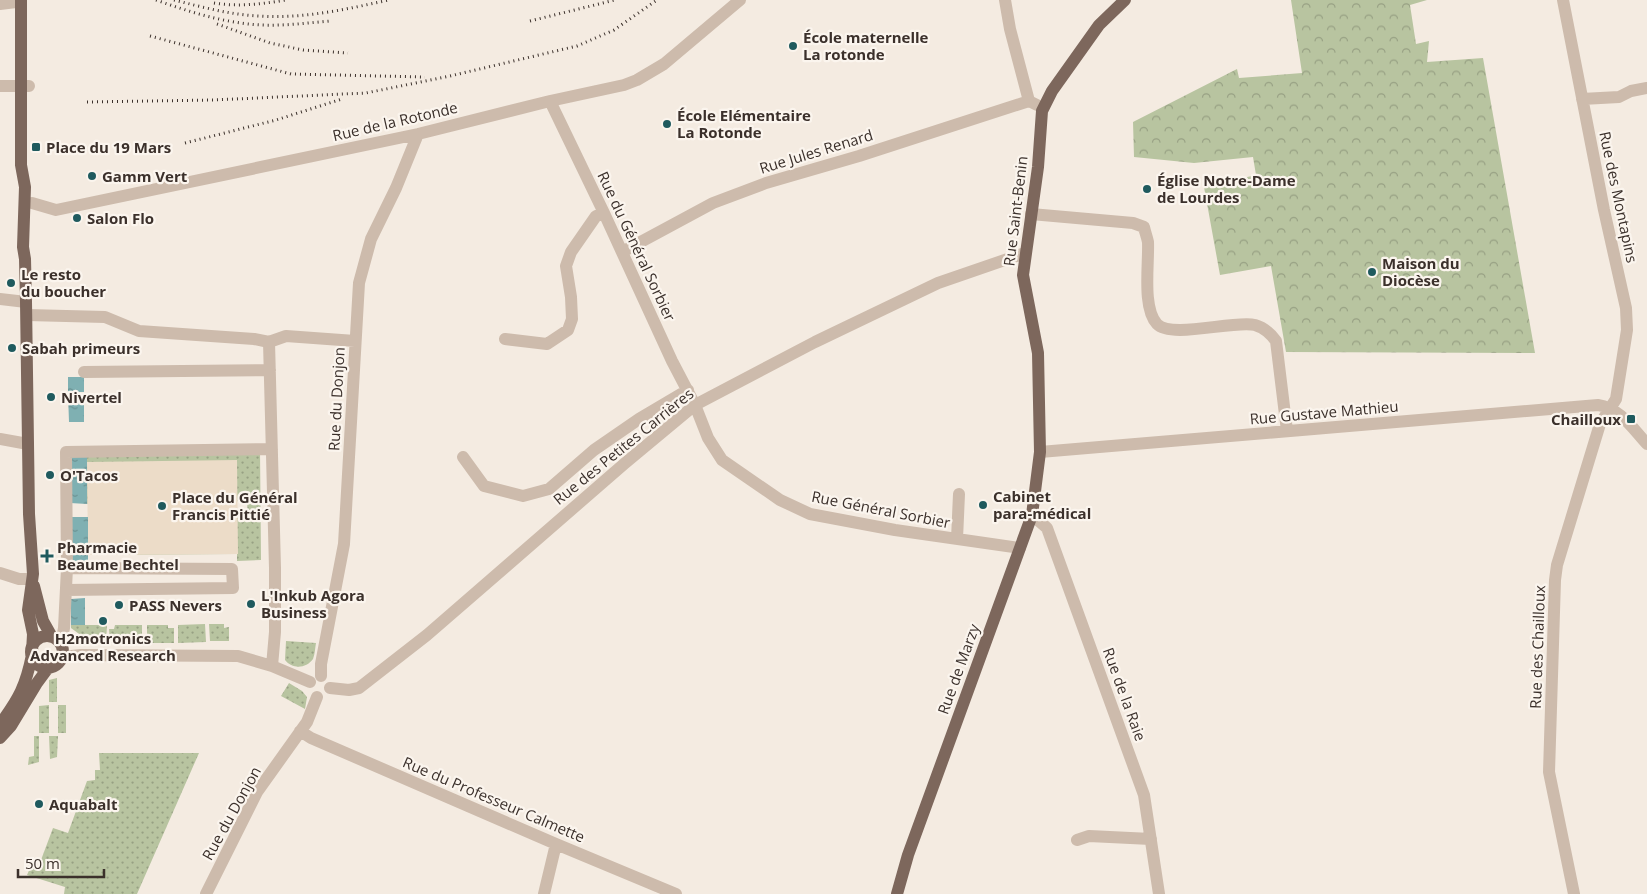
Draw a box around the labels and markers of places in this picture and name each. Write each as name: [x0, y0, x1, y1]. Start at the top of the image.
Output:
place label: École maternelle La rotonde: [803, 27, 929, 64]
marker: École maternelle La rotonde: [787, 40, 799, 52]
place label: École Elémentaire La Rotonde: [677, 105, 811, 142]
marker: École Elémentaire La Rotonde: [661, 118, 673, 130]
place label: Place du 19 Mars: [46, 137, 171, 157]
marker: Place du 19 Mars: [30, 141, 42, 153]
place label: Gamm Vert: [102, 166, 188, 186]
marker: Gamm Vert: [86, 170, 98, 182]
place label: Église Notre-Dame de Lourdes: [1157, 170, 1296, 207]
marker: Église Notre-Dame de Lourdes: [1141, 183, 1153, 195]
place label: Salon Flo: [87, 208, 154, 228]
marker: Salon Flo: [71, 212, 83, 224]
place label: Maison du Diocèse: [1382, 253, 1460, 290]
place label: Le resto du boucher: [21, 264, 106, 301]
marker: Maison du Diocèse: [1366, 266, 1378, 278]
marker: Le resto du boucher: [5, 277, 17, 289]
place label: Sabah primeurs: [22, 338, 140, 358]
marker: Sabah primeurs: [6, 342, 18, 354]
place label: Nivertel: [61, 387, 122, 407]
marker: Nivertel: [45, 391, 57, 403]
place label: Chailloux: [1551, 409, 1621, 429]
marker: Chailloux: [1625, 413, 1637, 425]
place label: O'Tacos: [60, 465, 118, 485]
marker: O'Tacos: [44, 469, 56, 481]
place label: Cabinet para-médical: [993, 486, 1091, 523]
place label: Place du Général Francis Pittié: [172, 487, 298, 524]
marker: Cabinet para-médical: [977, 499, 989, 511]
marker: Place du Général Francis Pittié: [156, 500, 168, 512]
place label: Pharmacie Beaume Bechtel: [57, 537, 179, 574]
marker: Pharmacie Beaume Bechtel: [41, 550, 53, 562]
place label: L'Inkub Agora Business: [261, 585, 365, 622]
place label: PASS Nevers: [129, 595, 222, 615]
marker: L'Inkub Agora Business: [245, 598, 257, 610]
marker: PASS Nevers: [113, 599, 125, 611]
marker: H2motronics Advanced Research: [97, 615, 109, 627]
place label: H2motronics Advanced Research: [30, 628, 176, 665]
place label: Aquabalt: [49, 794, 118, 814]
marker: Aquabalt: [33, 798, 45, 810]

